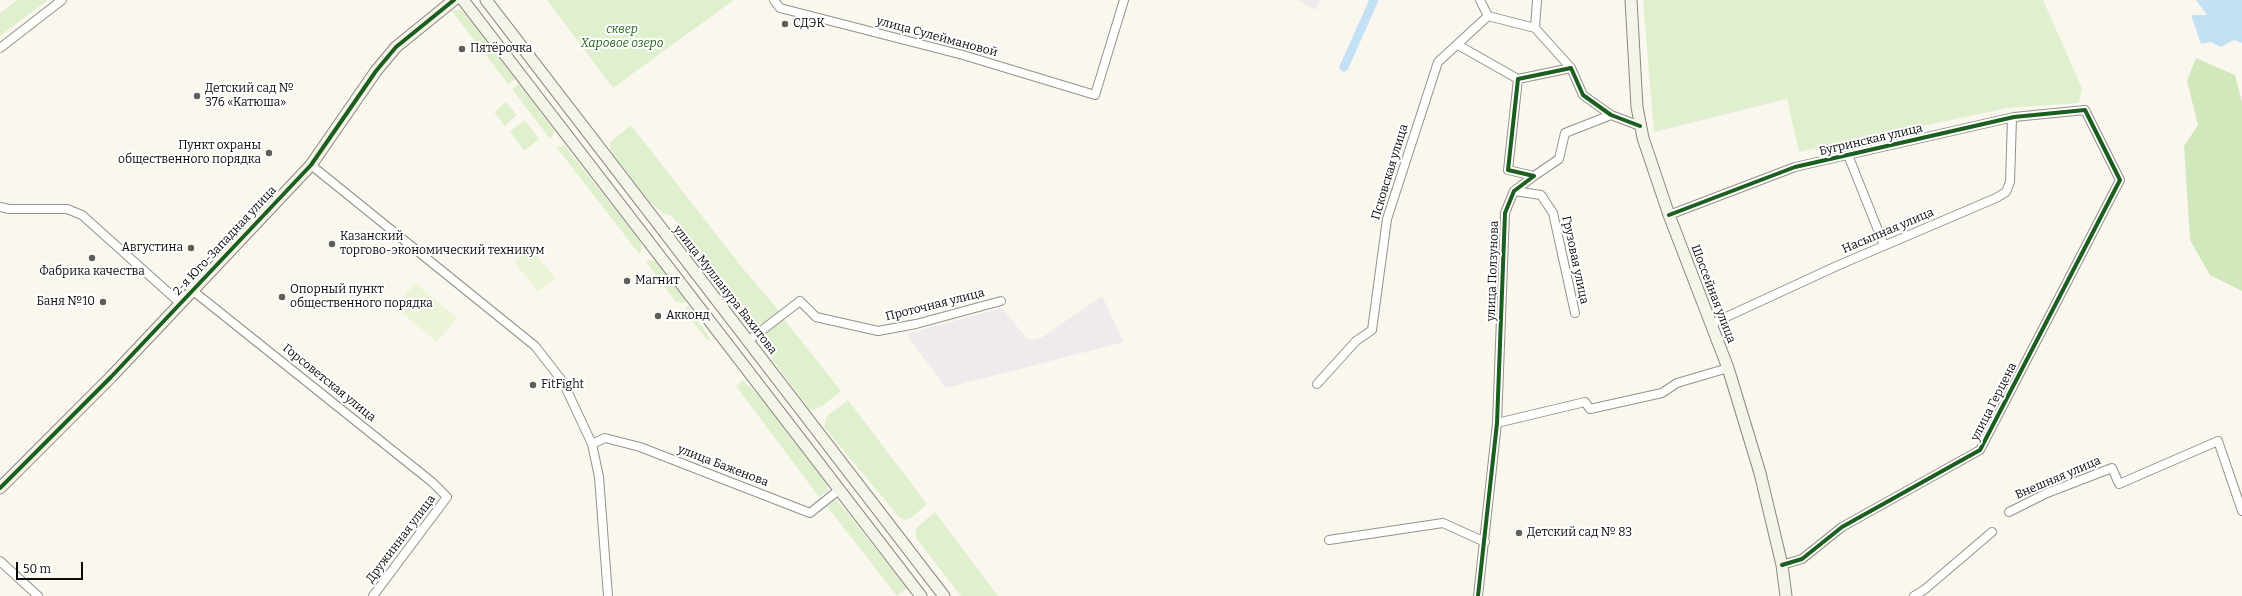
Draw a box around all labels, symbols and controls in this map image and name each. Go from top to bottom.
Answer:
street label: улица Сулеймановой [875,14,999,60]
place label: СДЭК [793,17,825,31]
marker: СДЭК [780,19,790,29]
park label: сквер Харовое озеро [581,23,663,51]
place label: Пятёрочка [470,42,532,56]
marker: Пятёрочка [457,44,467,54]
place label: Детский сад № 376 «Катюша» [205,82,294,110]
marker: Детский сад № 376 «Катюша» [192,91,202,101]
street label: Бугринская улица [1818,121,1924,159]
street label: Псковская улица [1369,122,1411,222]
place label: Пункт охраны общественного порядка [118,139,261,167]
marker: Пункт охраны общественного порядка [264,148,274,158]
street label: 2-я Юго-Западная улица [170,183,280,299]
street label: Насыпная улица [1840,205,1936,257]
street label: Грузовая улица [1559,214,1591,306]
street label: улица Ползунова [1484,220,1502,322]
street label: улица Мулланура Вахитова [670,223,780,357]
place label: Казанский торгово-экономический техникум [340,230,544,258]
marker: Казанский торгово-экономический техникум [327,239,337,249]
place label: Августина [122,241,183,255]
marker: Августина [186,243,196,253]
street label: Шоссейная улица [1688,243,1738,345]
marker: Фабрика качества [87,253,97,263]
place label: Фабрика качества [39,265,145,279]
place label: Магнит [635,274,680,288]
marker: Магнит [622,276,632,286]
place label: Опорный пункт общественного порядка [290,283,433,311]
street label: Проточная улица [884,286,986,324]
marker: Опорный пункт общественного порядка [277,292,287,302]
place label: Баня №10 [37,295,95,309]
marker: Баня №10 [98,297,108,307]
place label: Акконд [666,309,710,323]
marker: Акконд [653,311,663,321]
street label: Горсоветская улица [280,341,378,425]
street label: улица Герцена [1968,360,2020,444]
place label: FitFight [541,378,584,392]
marker: FitFight [528,380,538,390]
street label: улица Баженова [676,442,770,490]
street label: Внешняя улица [2013,453,2103,503]
street label: Дружинная улица [363,492,439,586]
place label: Детский сад № 83 [1527,526,1632,540]
marker: Детский сад № 83 [1514,528,1524,538]
scale bar [18,554,85,580]
text: 50 m [23,562,51,576]

